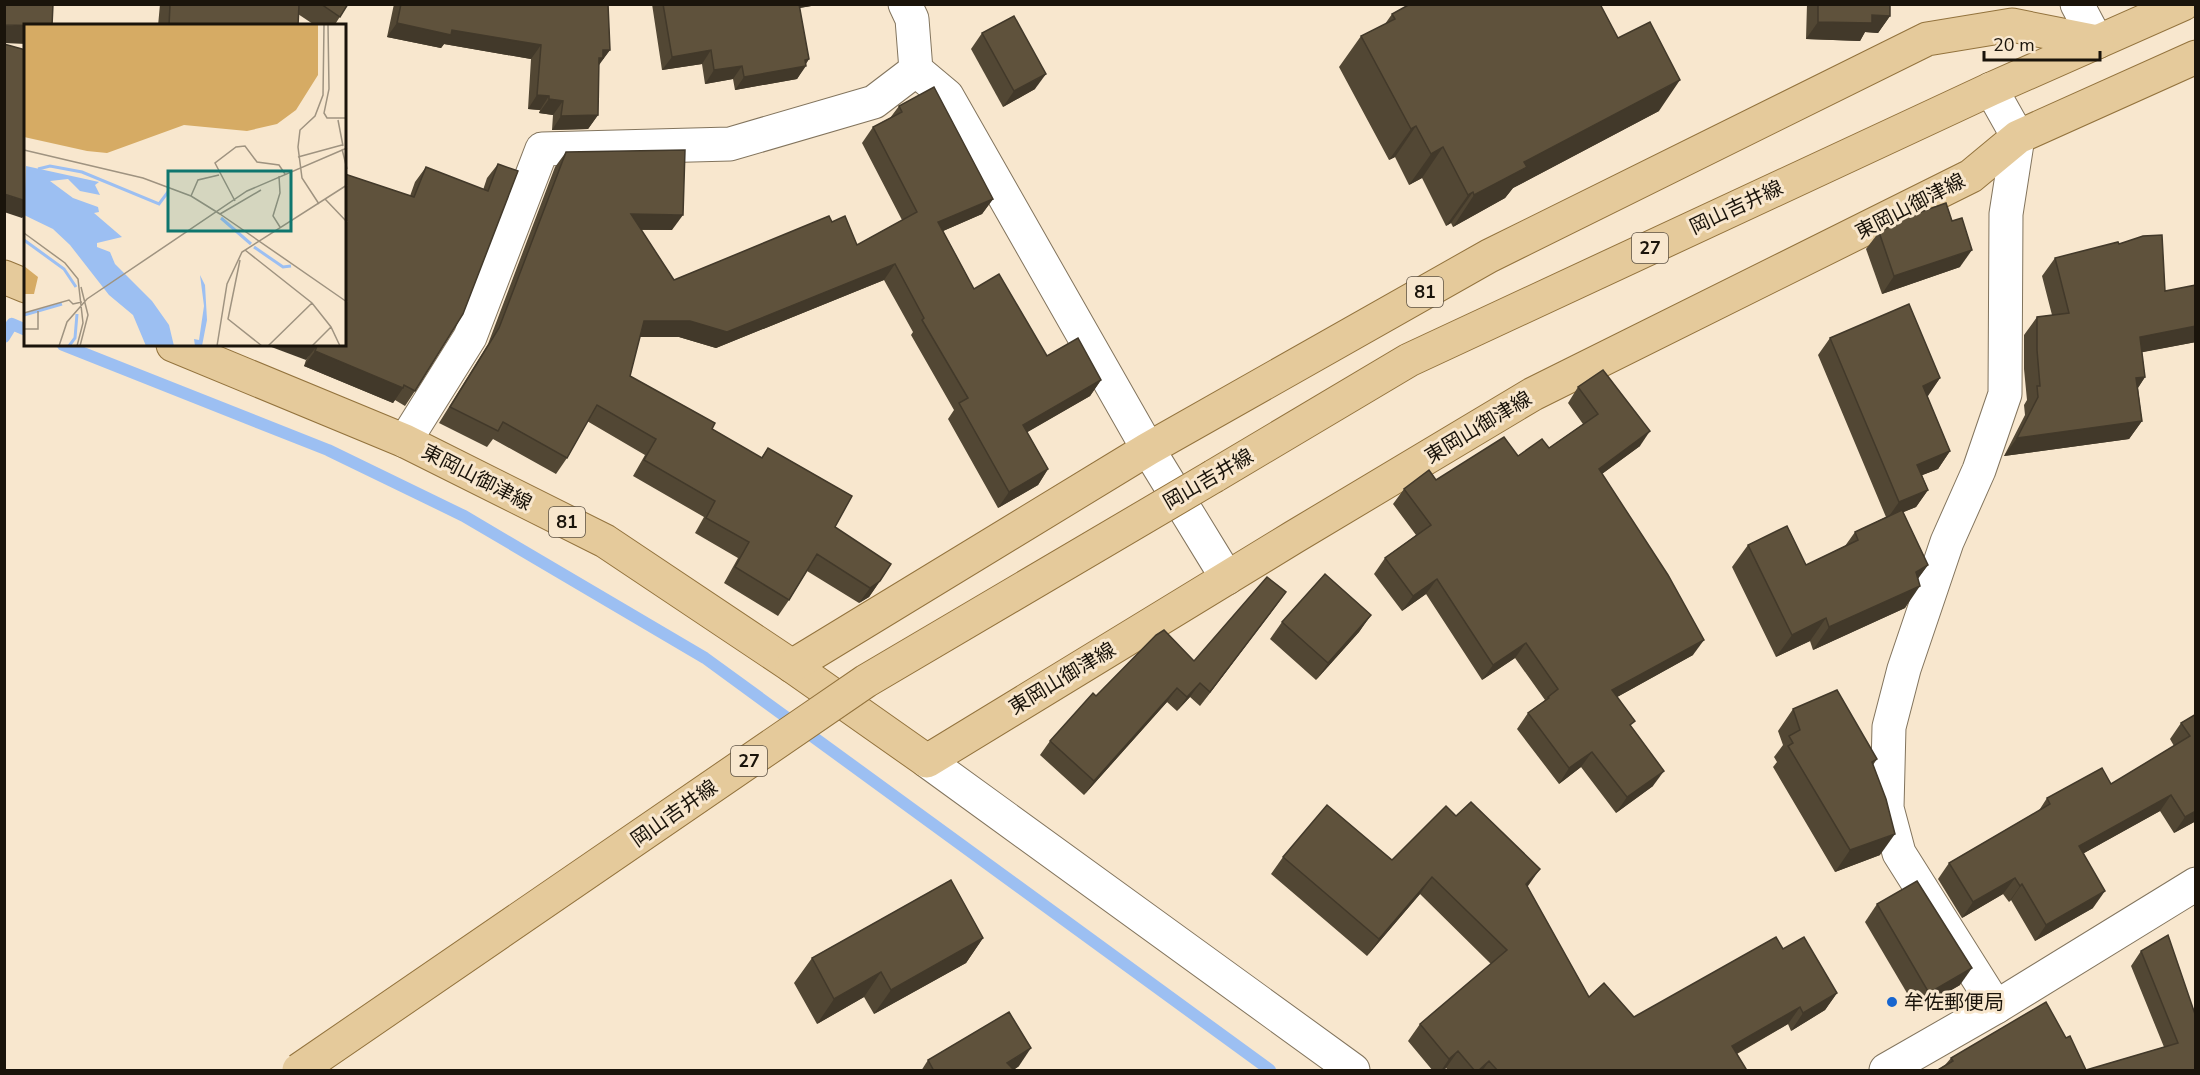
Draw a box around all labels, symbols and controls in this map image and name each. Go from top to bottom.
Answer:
inset map [24,24,346,346]
scale bar [1984,24,2100,62]
text: 20 m [1993,33,2035,57]
street label: 東岡山御津線 [1851,167,1970,246]
street label: 岡山吉井線 [1685,174,1787,241]
road number: 27 [1632,233,1668,263]
road number: 81 [1407,277,1443,307]
street label: 東岡山御津線 [1420,385,1537,470]
street label: 東岡山御津線 [417,438,536,517]
street label: 岡山吉井線 [1158,443,1258,516]
road number: 81 [549,507,585,537]
street label: 東岡山御津線 [1004,636,1121,721]
road number: 27 [731,746,767,776]
street label: 岡山吉井線 [626,774,723,853]
place label: 牟佐郵便局 [1904,989,2004,1016]
marker: 牟佐郵便局 [1885,995,1899,1009]

